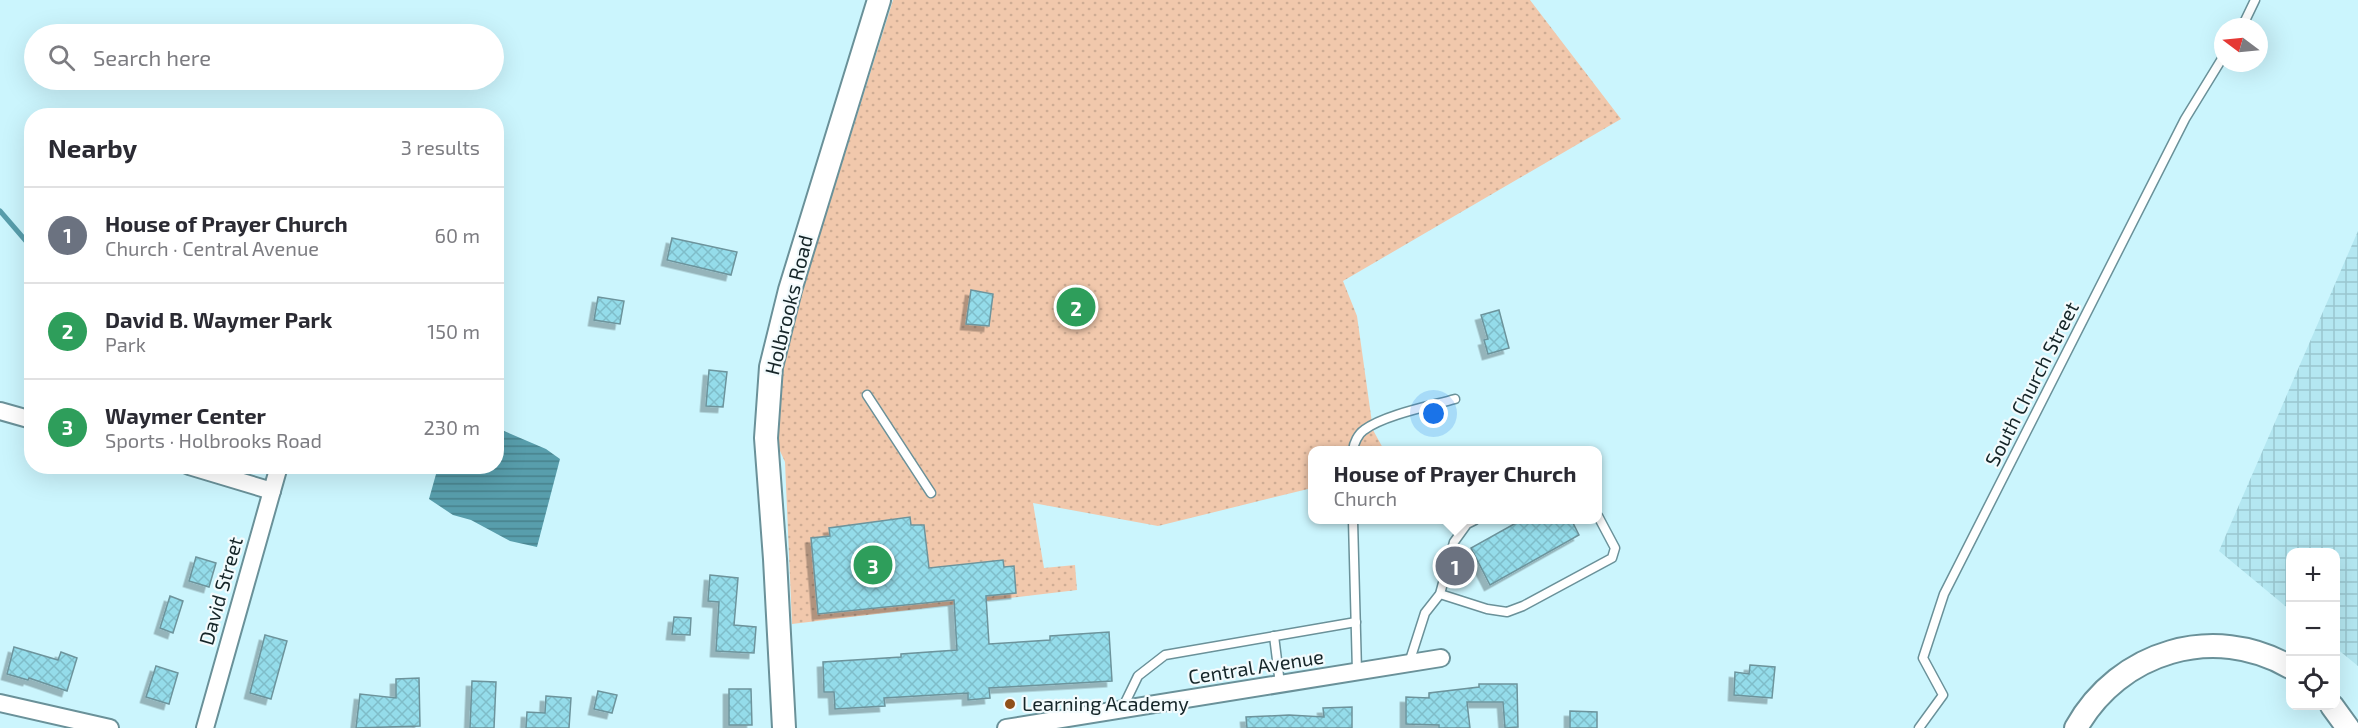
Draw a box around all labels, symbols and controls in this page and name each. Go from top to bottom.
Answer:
north arrow [2214,18,2268,72]
search box [24,24,504,90]
icon: search [45,41,78,74]
text: Search here [93,44,211,70]
text: Nearby [48,132,137,163]
text: 3 results [401,135,480,159]
text: House of Prayer Church [105,210,348,236]
text: 1 [63,223,72,247]
text: 60 m [435,223,480,247]
street label: Holbrooks Road [759,232,817,377]
text: Church · Central Avenue [105,236,319,260]
pin: 2 [1056,284,1096,330]
street label: South Church Street [1979,297,2083,470]
text: David B. Waymer Park [105,306,332,332]
text: 2 [62,319,73,343]
text: 150 m [427,319,480,343]
text: Park [105,332,146,356]
your location [1419,399,1448,428]
text: Waymer Center [105,402,266,428]
text: 3 [62,415,73,439]
text: 230 m [424,415,480,439]
text: Sports · Holbrooks Road [105,428,322,452]
popup [1308,446,1602,524]
text: House of Prayer Church [1334,460,1576,486]
text: Church [1334,486,1397,510]
street label: David Street [193,534,247,648]
pin: 3 [854,542,892,588]
pin: 1 [1436,544,1474,588]
map controls [2286,548,2340,710]
button: + [2286,548,2340,602]
button: − [2286,602,2340,656]
street label: Central Avenue [1186,643,1325,689]
button: locate [2286,656,2340,710]
place label: Learning Academy [1022,691,1189,715]
marker: Learning Academy [1003,697,1017,711]

